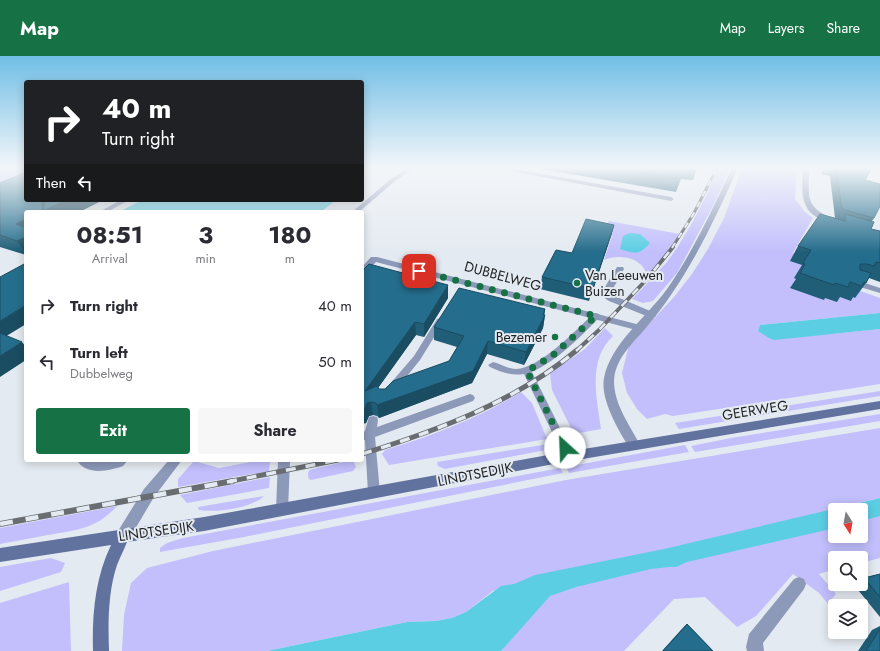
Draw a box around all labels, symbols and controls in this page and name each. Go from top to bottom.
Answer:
text: Map [20,15,59,42]
text: Map [720,18,746,38]
text: Layers [768,18,804,38]
text: Share [826,18,860,38]
text: 40 m [102,88,171,129]
icon: right [36,96,88,148]
text: Turn right [102,126,174,152]
text: Then [36,172,66,194]
icon: left [74,172,96,194]
text: 08:51 [77,217,143,252]
text: 3 [198,217,213,252]
text: 180 [268,217,311,252]
text: Arrival [92,249,128,268]
text: min [195,249,216,268]
text: m [285,249,295,268]
pin [402,254,436,288]
street label: DUBBELWEG [462,256,544,296]
icon: arrive [408,260,430,282]
place label: Van Leeuwen Buizen [585,265,663,301]
marker: Van Leeuwen Buizen [572,278,582,288]
icon: right [36,295,58,317]
text: Turn right [70,295,138,317]
text: 40 m [318,295,352,317]
place label: Bezemer [496,327,547,347]
marker: Bezemer [550,332,560,342]
text: Turn left [70,342,128,364]
icon: left [36,351,58,373]
text: 50 m [318,351,352,373]
text: Dubbelweg [70,364,133,383]
street label: GEERWEG [721,395,790,425]
button: Exit [36,408,190,454]
button: Share [198,408,352,454]
position arrow [544,427,586,469]
street label: LINDTSEDIJK [436,457,514,491]
north arrow [828,503,868,543]
map controls [828,503,868,639]
street label: LINDTSEDIJK [117,516,195,546]
button: search [828,551,868,591]
button: layers [828,599,868,639]

